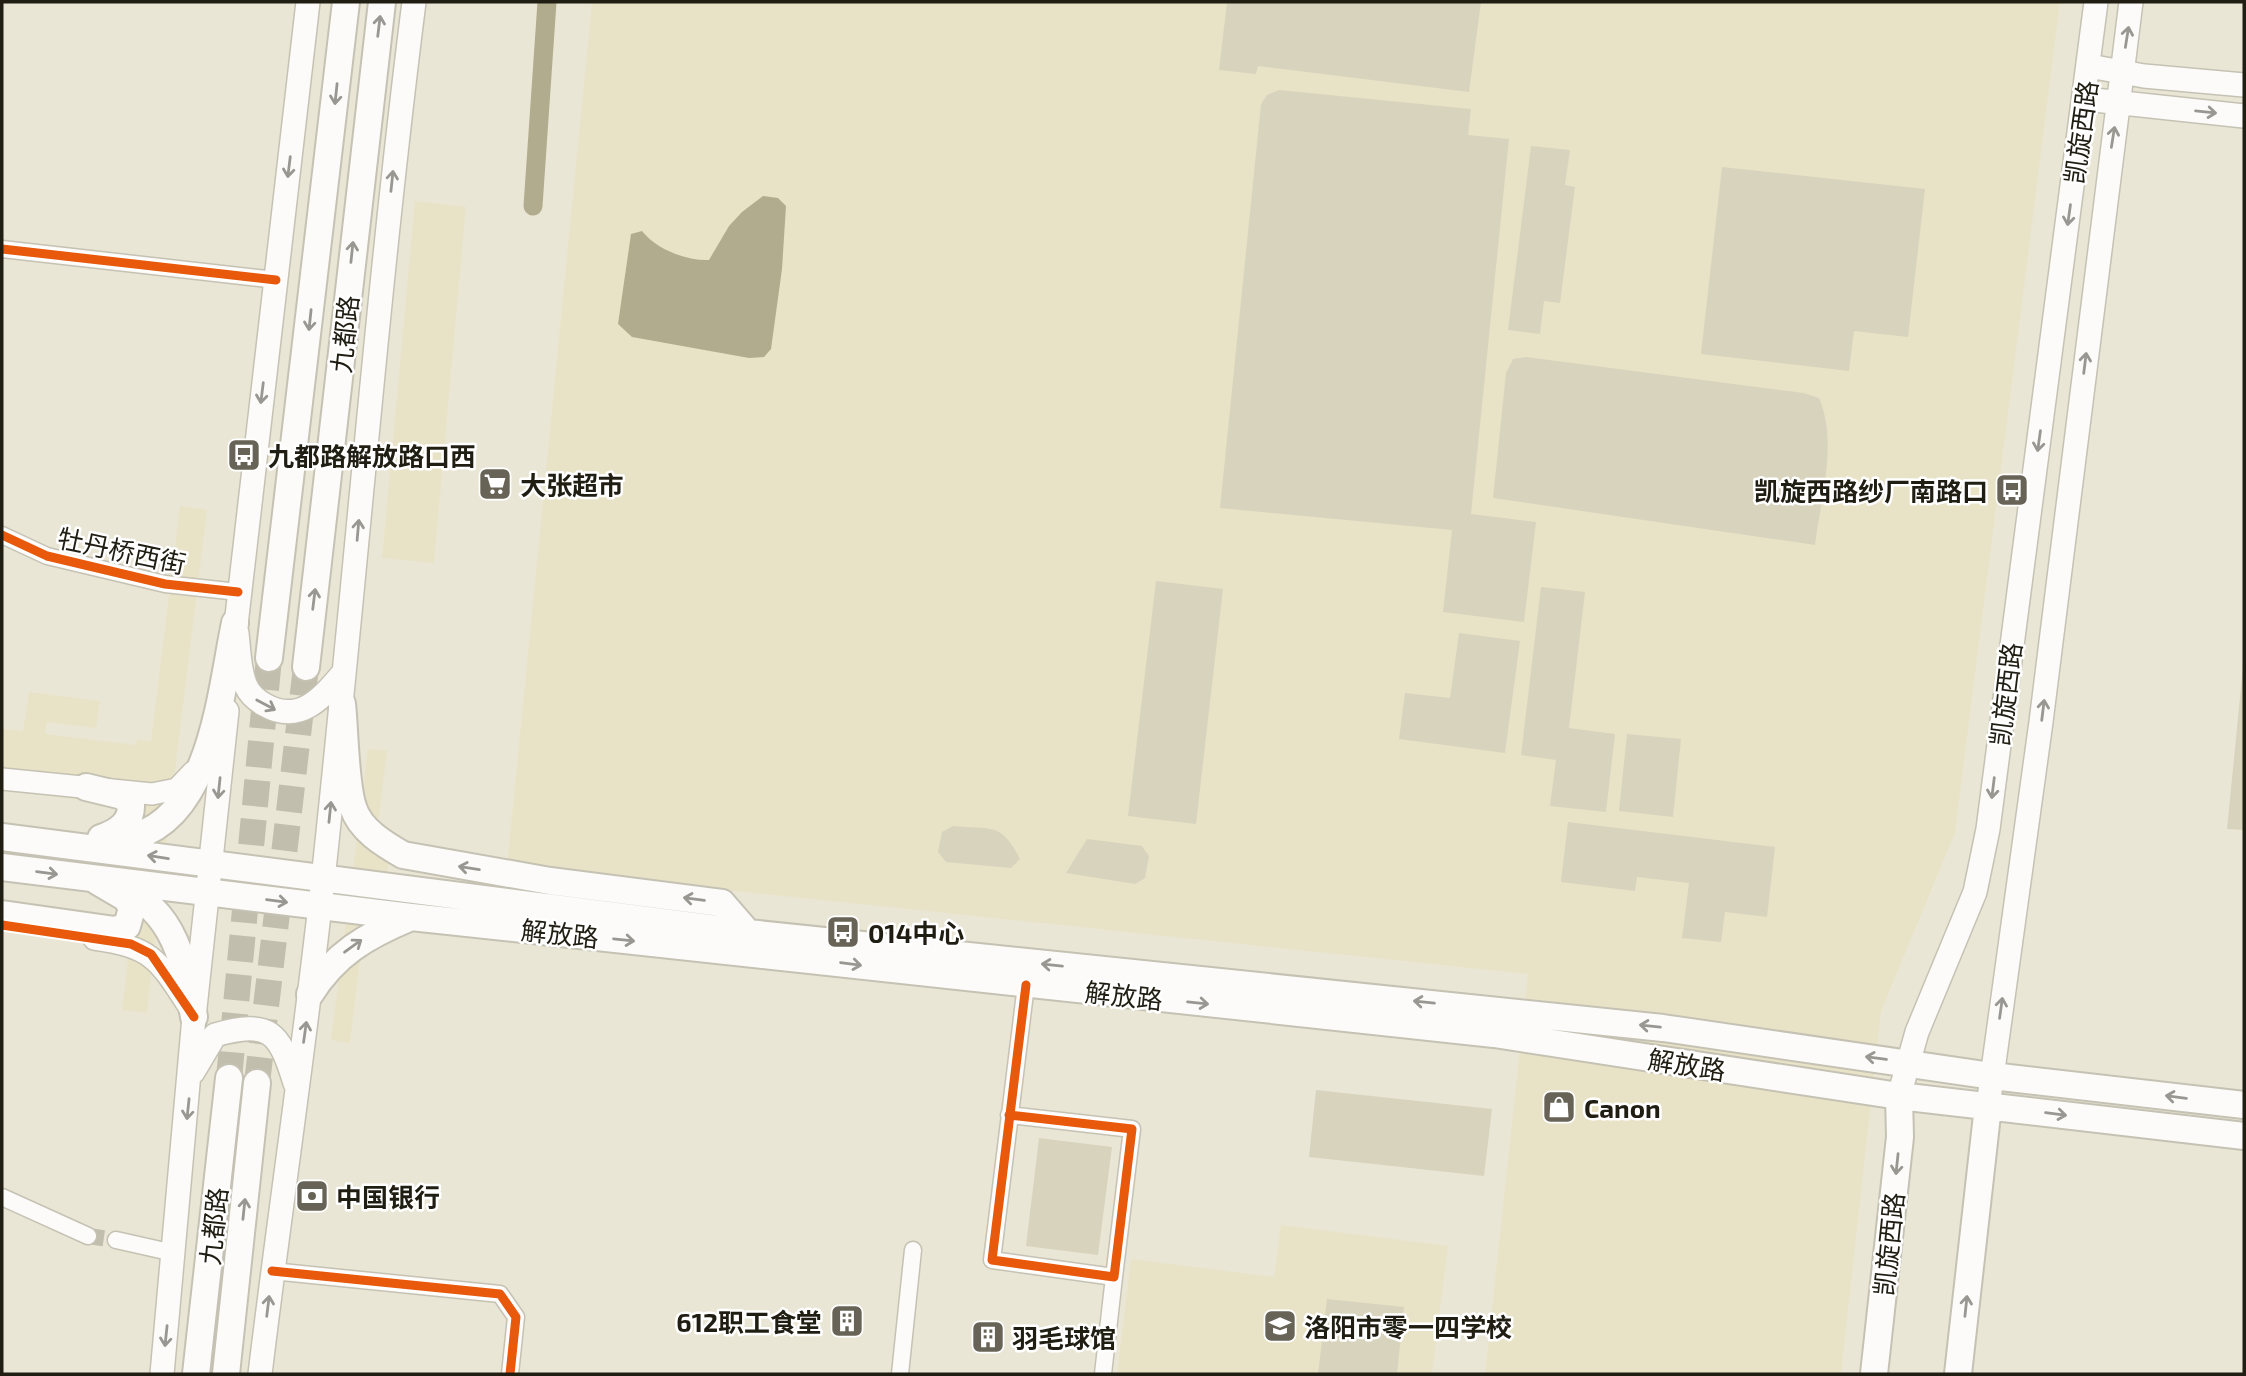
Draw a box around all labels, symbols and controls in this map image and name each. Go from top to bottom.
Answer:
one-way arrow [373,15,386,37]
one-way arrow [2121,26,2134,49]
street label: 凯旋西路 [2057,78,2103,186]
one-way arrow [329,82,342,105]
one-way arrow [2194,106,2217,119]
one-way arrow [2107,126,2120,149]
one-way arrow [283,155,296,178]
one-way arrow [385,170,398,193]
one-way arrow [2062,203,2075,226]
one-way arrow [346,241,359,263]
street label: 九都路 [325,294,363,374]
one-way arrow [304,308,317,331]
one-way arrow [2078,352,2091,374]
one-way arrow [256,381,269,404]
one-way arrow [2032,429,2045,452]
bus stop icon: 九都路解放路口西 [225,436,263,474]
place label: 九都路解放路口西 [268,440,476,471]
supermarket icon: 大张超市 [476,465,514,503]
place label: 大张超市 [520,469,624,500]
bus stop icon: 凯旋西路纱厂南路口 [1993,471,2031,509]
place label: 凯旋西路纱厂南路口 [1754,475,1988,506]
one-way arrow [352,519,365,541]
street label: 牡丹桥西街 [55,521,189,579]
one-way arrow [307,589,320,611]
street label: 凯旋西路 [1983,640,2027,748]
one-way arrow [255,699,276,712]
one-way arrow [2036,699,2049,722]
one-way arrow [1987,776,2000,799]
one-way arrow [212,777,225,799]
one-way arrow [324,801,337,824]
one-way arrow [148,850,170,863]
one-way arrow [458,861,480,874]
one-way arrow [35,866,58,879]
one-way arrow [683,893,706,906]
one-way arrow [265,894,287,907]
bus stop icon: 014中心 [824,913,862,951]
street label: 解放路 [520,914,600,952]
place label: 014中心 [868,917,964,948]
one-way arrow [613,933,635,946]
one-way arrow [343,939,362,953]
one-way arrow [839,958,861,971]
one-way arrow [1041,958,1063,971]
street label: 解放路 [1084,976,1164,1014]
one-way arrow [1413,995,1436,1008]
one-way arrow [1187,996,1209,1009]
one-way arrow [1995,997,2008,1020]
one-way arrow [1640,1020,1662,1033]
one-way arrow [299,1022,312,1044]
street label: 解放路 [1646,1043,1728,1085]
one-way arrow [1865,1051,1887,1064]
shop icon: Canon [1540,1088,1578,1126]
one-way arrow [2166,1090,2188,1103]
place label: Canon [1584,1092,1661,1123]
one-way arrow [181,1097,194,1120]
one-way arrow [2044,1107,2067,1120]
one-way arrow [1891,1152,1904,1175]
bank icon: 中国银行 [293,1177,331,1215]
place label: 中国银行 [336,1181,440,1212]
street label: 九都路 [194,1186,232,1266]
street label: 凯旋西路 [1867,1191,1909,1297]
one-way arrow [238,1198,251,1221]
one-way arrow [262,1296,275,1318]
one-way arrow [1960,1296,1973,1318]
building icon: 612职工食堂 [828,1302,866,1340]
place label: 612职工食堂 [676,1306,822,1337]
school or university icon: 洛阳市零一四学校 [1261,1307,1299,1345]
place label: 洛阳市零一四学校 [1304,1311,1512,1342]
building icon: 羽毛球馆 [969,1318,1007,1356]
place label: 羽毛球馆 [1012,1322,1116,1353]
one-way arrow [159,1324,172,1346]

